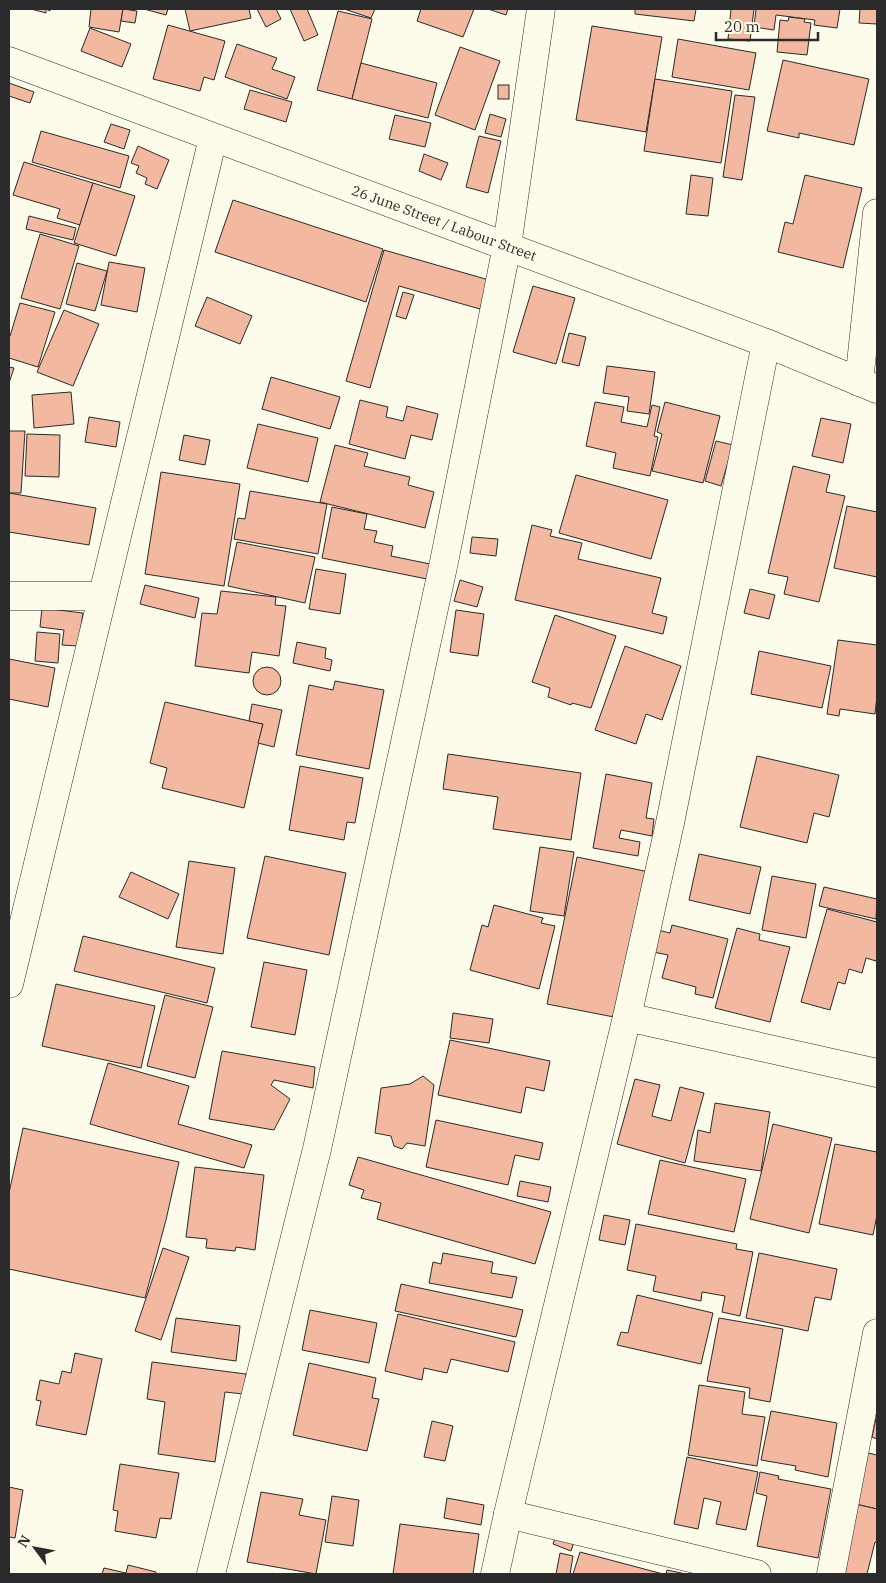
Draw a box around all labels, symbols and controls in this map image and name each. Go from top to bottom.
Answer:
scale bar [716,10,818,42]
text: 20 m [724,17,760,36]
street label: 26 June Street / Labour Street [349,181,539,265]
north arrow [10,1523,60,1573]
text: N [13,1532,35,1551]

